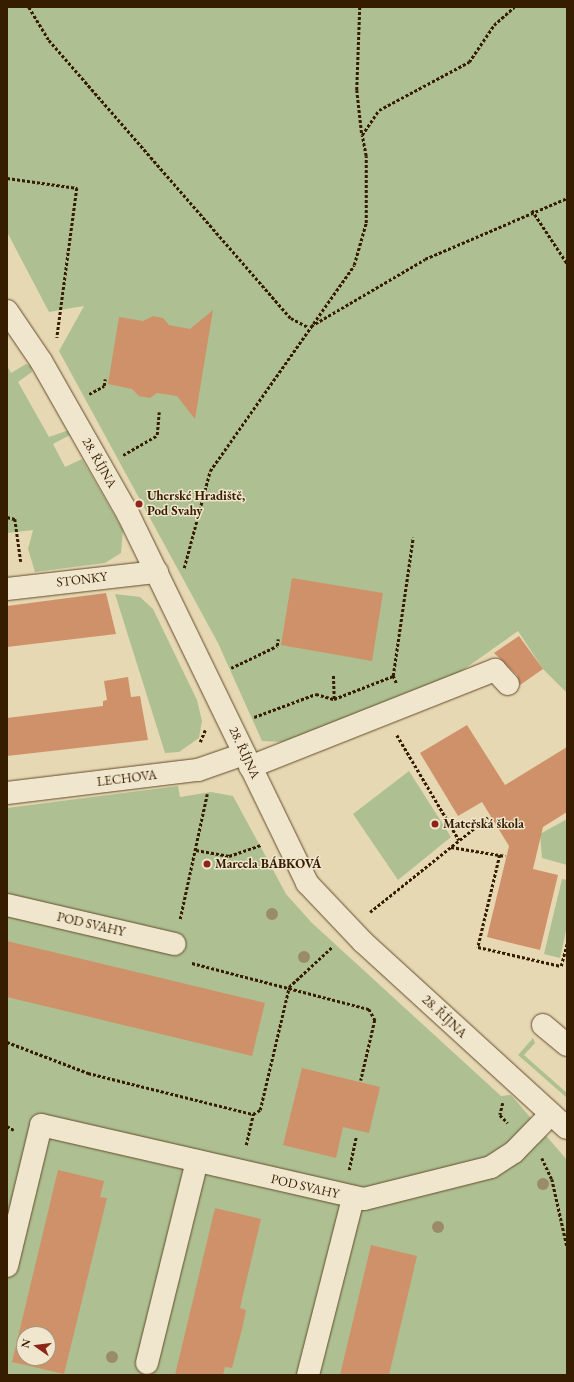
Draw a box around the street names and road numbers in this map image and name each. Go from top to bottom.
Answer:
street label: 28. ŘÍJNA [78,435,120,491]
street label: STONKY [56,569,108,591]
street label: 28. ŘÍJNA [225,725,263,781]
street label: LECHOVA [96,768,158,790]
street label: POD SVAHY [55,910,127,940]
street label: 28. ŘÍJNA [418,992,470,1042]
street label: POD SVAHY [269,1172,341,1202]

